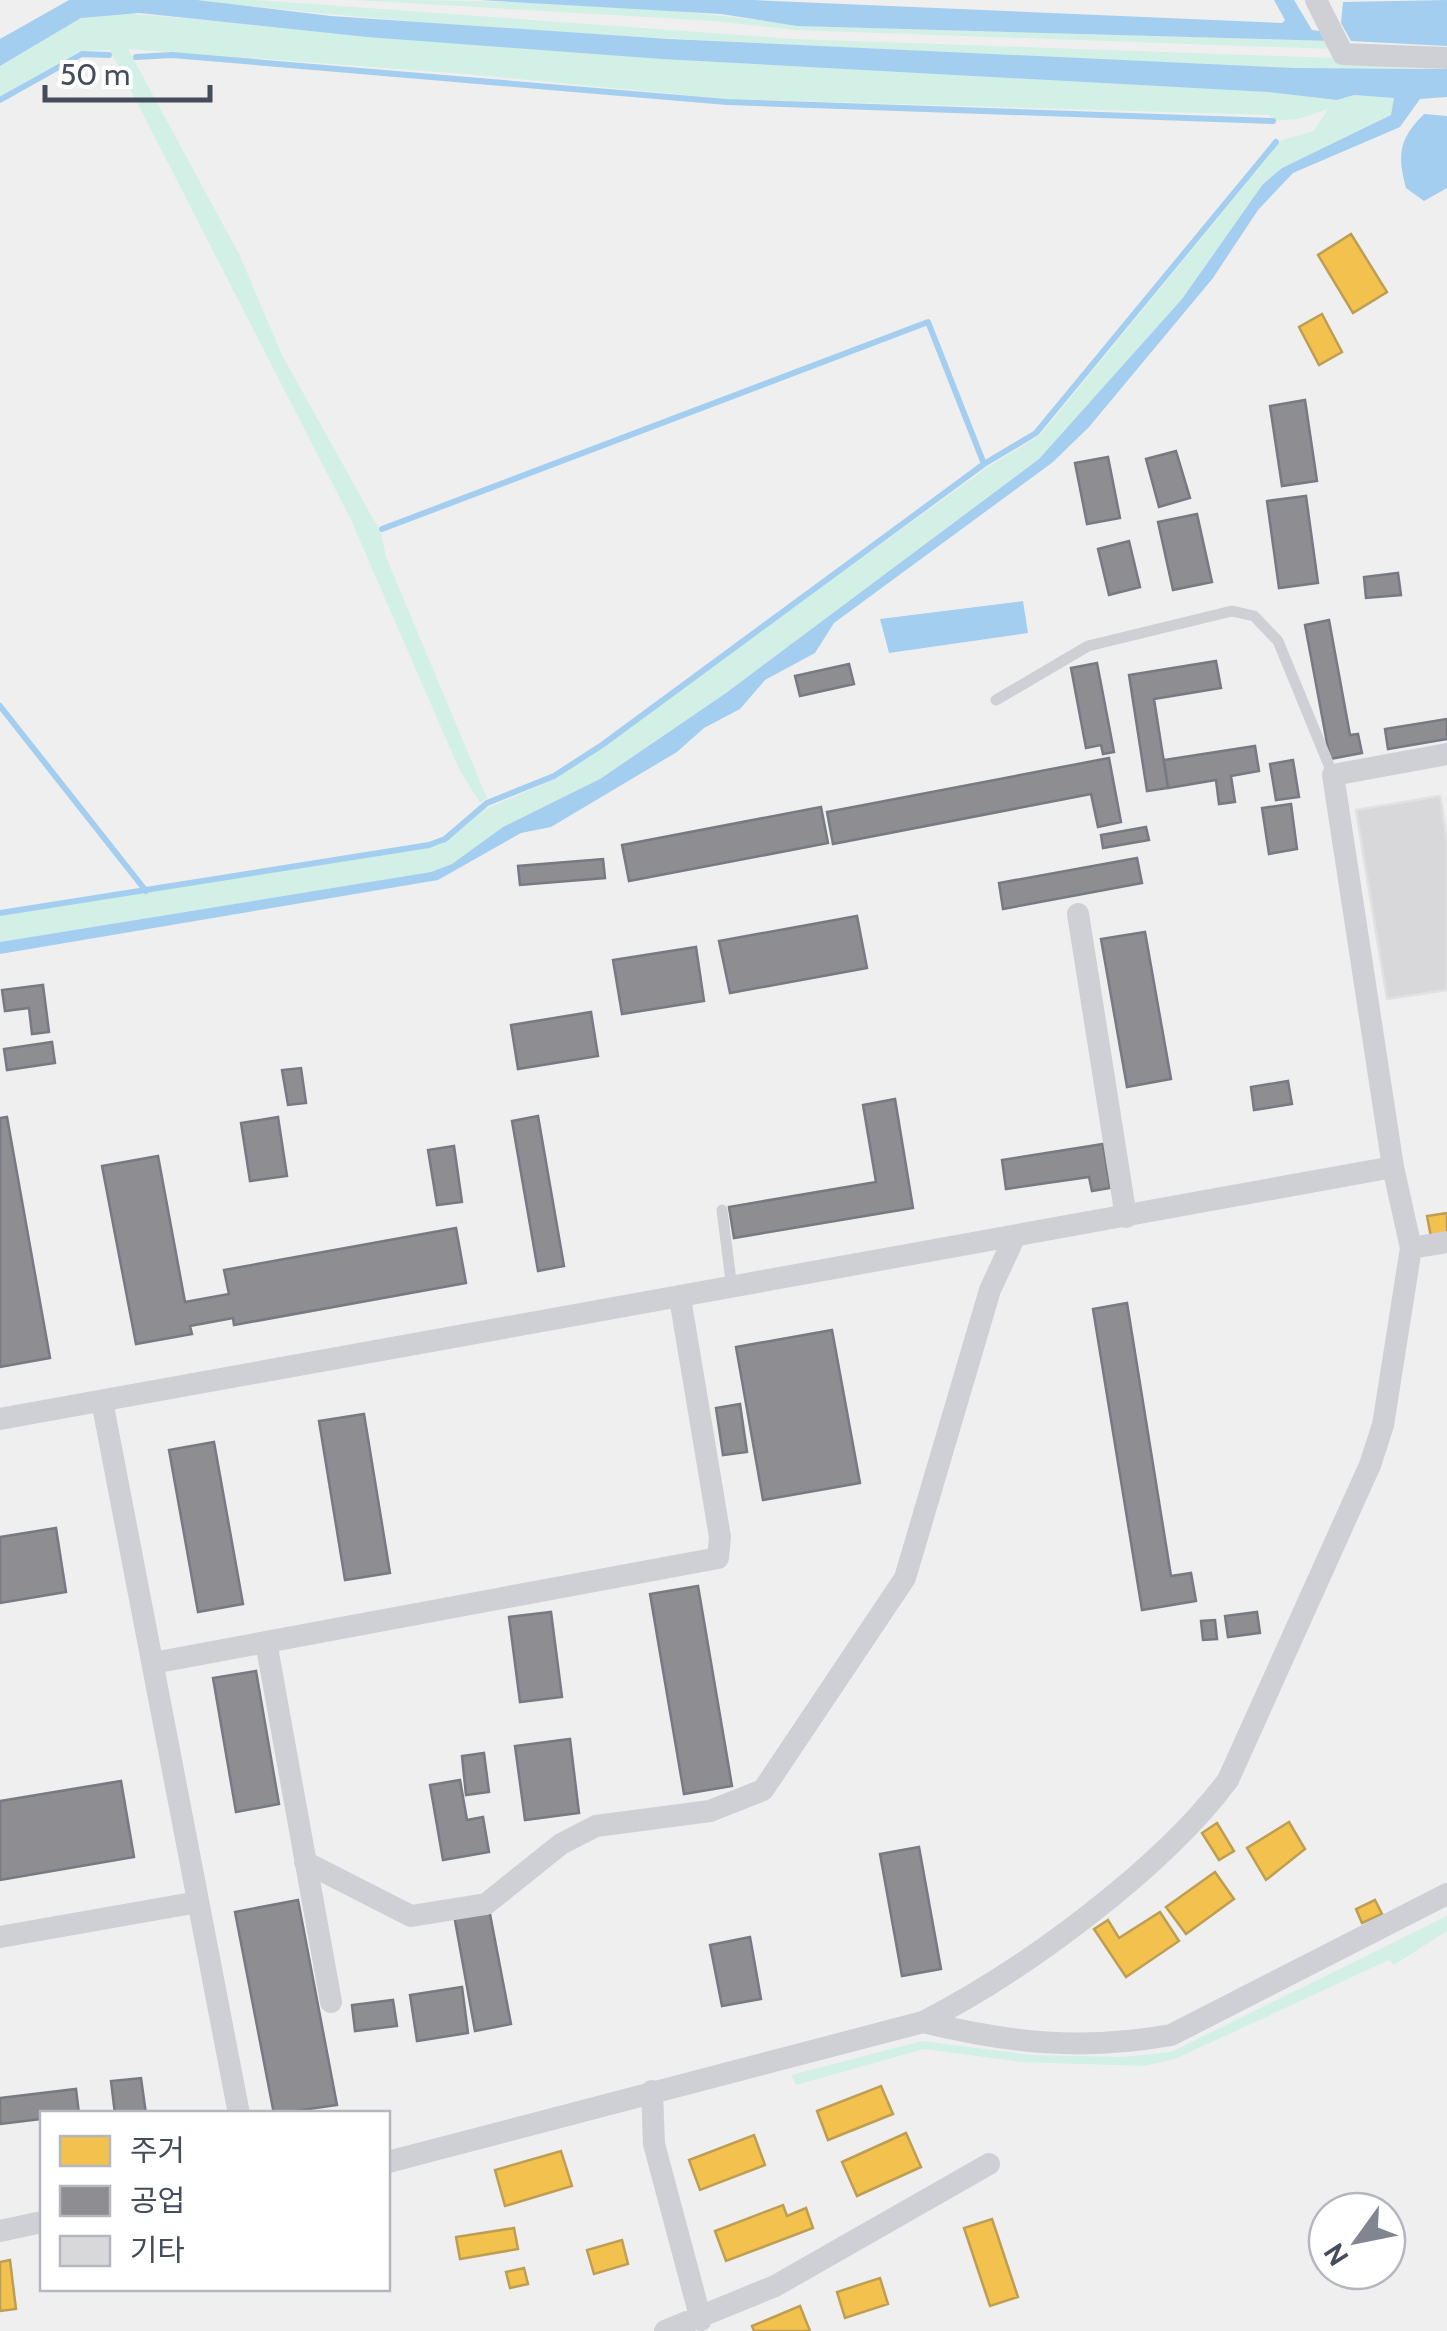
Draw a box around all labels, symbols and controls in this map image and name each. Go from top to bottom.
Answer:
scale bar [45,40,210,102]
text: 50 m [60,56,130,93]
legend [40,2111,390,2291]
text: 주거 [130,2132,185,2169]
text: 공업 [130,2182,185,2219]
north arrow [1307,2191,1407,2291]
text: 기타 [130,2232,185,2269]
text: N [1316,2237,1356,2272]

